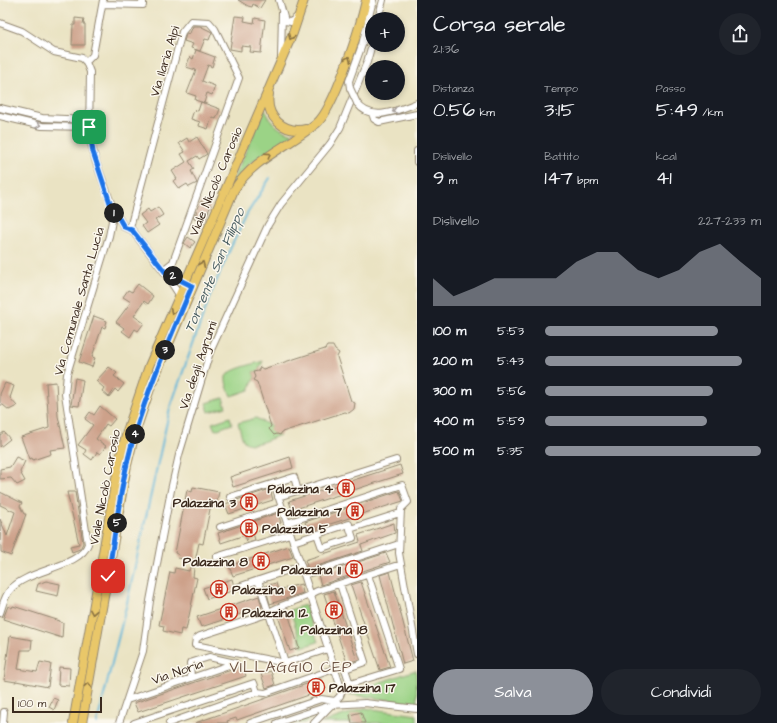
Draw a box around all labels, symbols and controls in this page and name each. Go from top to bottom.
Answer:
text: Corsa serale [433,9,566,40]
map controls [365,12,405,100]
button: + [365,12,405,52]
button: share [719,13,761,55]
street label: Via Ilaria Alpi [146,24,184,99]
one-way arrow [288,32,296,40]
text: 21:36 [433,40,459,58]
one-way arrow [343,56,351,64]
button: − [365,60,405,100]
text: Distanza [433,81,474,96]
text: Tempo [544,81,578,96]
text: Passo [656,81,686,96]
text: 0.56 [433,96,475,124]
text: 3:15 [544,96,575,124]
text: 5:49 [656,96,698,124]
text: km [475,105,495,120]
text: /km [698,105,723,120]
one-way arrow [392,106,399,114]
pin [72,110,106,144]
icon: arrive [78,116,100,138]
one-way arrow [35,120,41,129]
street label: Viale Nicolò Carosio [185,123,247,239]
text: Dislivello [433,149,472,164]
text: Battito [544,149,579,164]
text: kcal [656,149,677,164]
one-way arrow [264,152,271,160]
text: 9 [433,164,444,192]
text: 147 [544,164,573,192]
text: 41 [656,164,672,192]
text: m [444,173,457,188]
text: bpm [573,173,598,188]
pin: 1 [104,203,124,223]
water label: Torrente San Filippo [180,204,251,336]
text: 1 [113,205,115,220]
text: Dislivello [433,212,479,230]
text: 227–233 m [698,212,761,230]
street label: Via Comunale Santa Lucia [49,225,109,378]
one-way arrow [197,260,205,268]
pin: 2 [163,266,183,286]
text: 2 [170,268,176,283]
one-way arrow [169,308,177,315]
street label: Via degli Agrumi [174,319,222,412]
text: 100 m [433,322,466,340]
text: 5:53 [497,322,524,340]
pin: 3 [155,340,175,360]
text: 3 [162,342,168,357]
text: 200 m [433,352,472,370]
text: 5:43 [497,352,524,370]
text: 300 m [433,382,471,400]
text: 5:56 [497,382,526,400]
text: 400 m [433,412,474,430]
text: 5:59 [497,412,525,430]
pin: 4 [125,424,145,444]
text: 4 [131,426,139,441]
street label: Viale Nicolò Carosio [85,427,125,547]
text: 500 m [433,442,474,460]
text: 5:35 [497,442,524,460]
building icon: Palazzina 4 [336,478,356,498]
place label: Palazzina 4 [267,480,333,498]
building icon: Palazzina 3 [239,492,259,512]
place label: Palazzina 3 [173,494,236,512]
building icon: Palazzina 7 [345,501,365,521]
place label: Palazzina 7 [277,503,343,521]
pin: 5 [107,513,127,533]
text: 5 [113,515,121,530]
building icon: Palazzina 5 [239,518,259,538]
place label: Palazzina 5 [262,520,329,538]
building icon: Palazzina 8 [251,551,271,571]
place label: Palazzina 8 [183,553,249,571]
pin [91,559,125,593]
building icon: Palazzina 11 [344,559,364,579]
place label: Palazzina 11 [281,561,341,579]
icon: check [97,565,119,587]
building icon: Palazzina 9 [209,579,229,599]
place label: Palazzina 9 [232,581,296,599]
building icon: Palazzina 18 [324,600,344,620]
building icon: Palazzina 12 [219,602,239,622]
place label: Palazzina 12 [242,604,308,622]
one-way arrow [89,609,98,615]
place label: Palazzina 18 [301,621,368,639]
street label: Via Noria [149,655,206,689]
district label: VILLAGGIO CEP [229,657,353,678]
button: Salva [433,669,593,715]
button: Condividi [601,669,761,715]
building icon: Palazzina 17 [306,677,326,697]
place label: Palazzina 17 [329,679,396,697]
one-way arrow [84,681,92,688]
scale bar [12,695,102,714]
text: 100 m [18,696,46,711]

